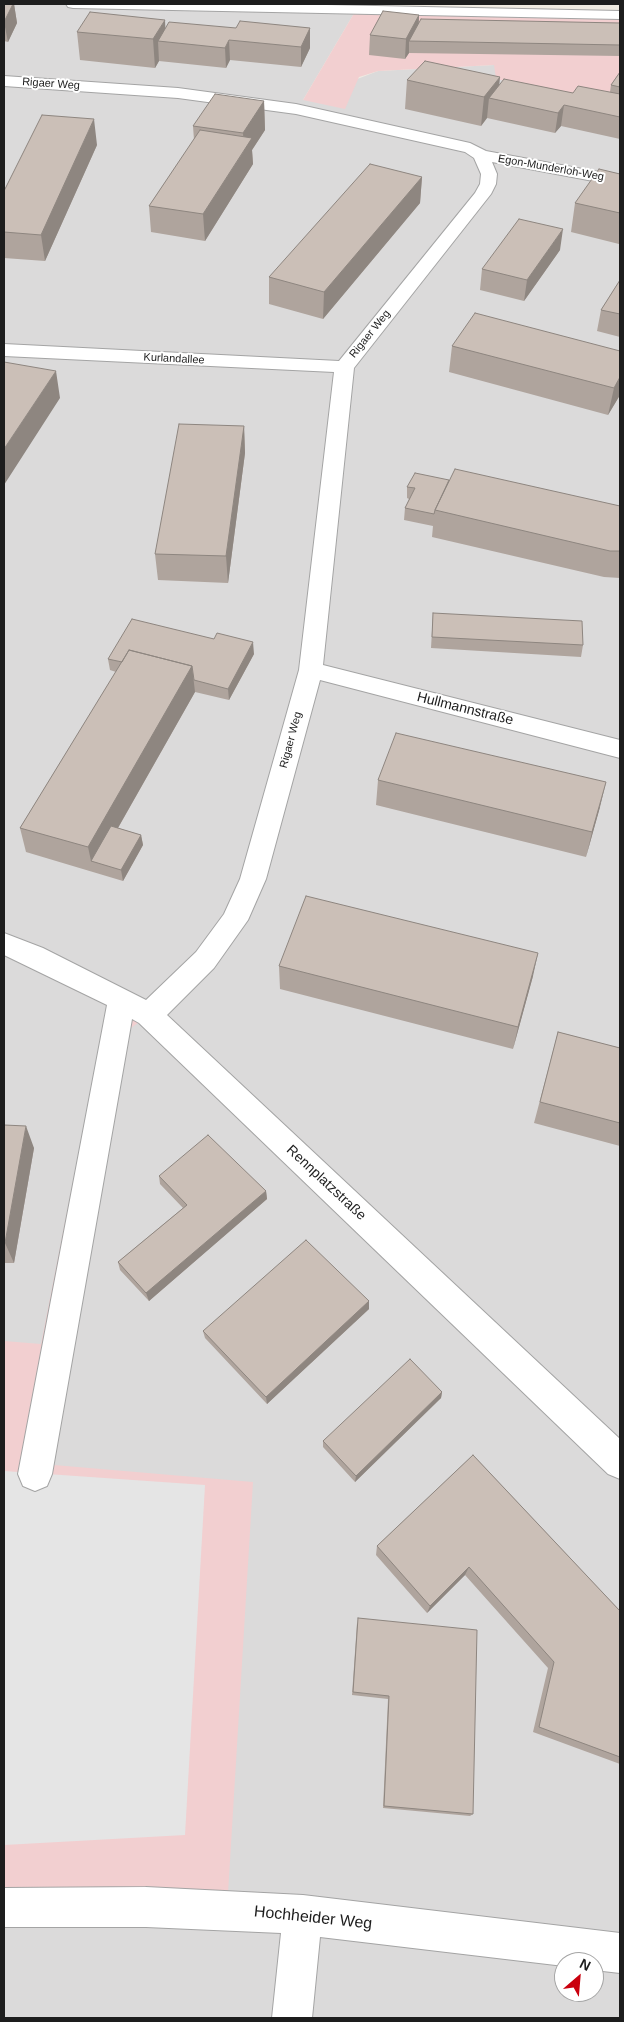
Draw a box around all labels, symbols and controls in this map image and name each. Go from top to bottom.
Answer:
street label: Rigaer Weg [22,75,80,93]
street label: Egon-Munderloh-Weg [497,152,605,184]
street label: Rigaer Weg [347,307,393,361]
street label: Kurlandallee [143,351,205,367]
street label: Hullmannstraße [415,689,515,729]
street label: Rigaer Weg [277,710,305,770]
street label: Rennplatzstraße [283,1142,369,1224]
street label: Hochheider Weg [253,1902,373,1934]
north arrow [554,1952,604,2002]
text: N [577,1955,593,1974]

